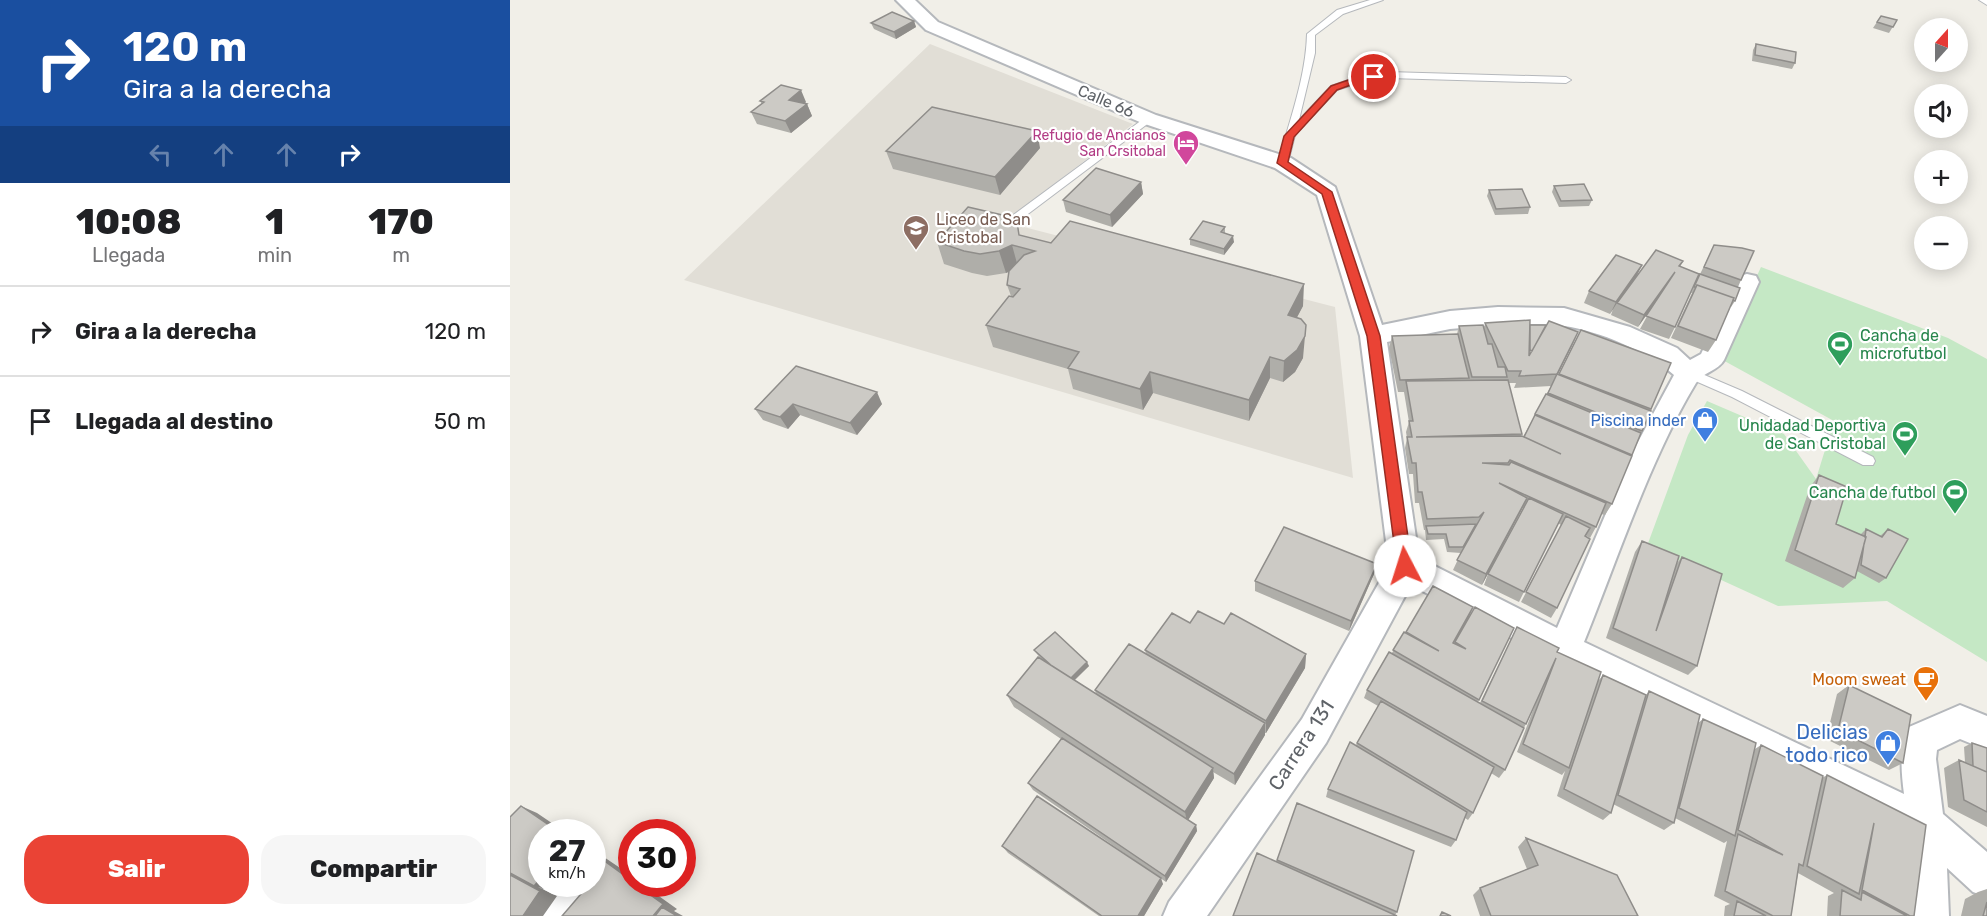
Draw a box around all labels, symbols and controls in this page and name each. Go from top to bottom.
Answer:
north arrow [1914,18,1968,72]
map controls [1914,18,1968,270]
text: 120 m [123,22,247,72]
icon: right [24,24,102,102]
pin [1348,51,1399,102]
icon: arrive [1357,60,1390,93]
text: Gira a la derecha [123,73,332,105]
street label: Calle 66 [1075,81,1137,121]
button: sound [1914,84,1968,138]
place label: Refugio de Ancianos San Crsitobal [1033,127,1166,160]
hotel icon: Refugio de Ancianos San Crsitobal [1171,128,1201,166]
icon: left [144,138,177,171]
icon: ahead [207,138,240,171]
icon: ahead [270,138,303,171]
icon: right [333,138,366,171]
button: + [1914,150,1968,204]
text: 10:08 [76,200,181,243]
text: 1 [265,200,284,243]
text: 170 [368,200,434,243]
place label: Liceo de San Cristobal [936,210,1031,247]
school or university icon: Liceo de San Cristobal [901,213,931,251]
button: − [1914,216,1968,270]
text: Llegada [92,243,165,267]
text: min [257,243,292,267]
text: m [392,243,410,267]
icon: right [24,315,57,348]
text: Gira a la derecha [75,318,256,345]
text: 120 m [425,318,486,345]
place label: Cancha de microfutbol [1860,326,1947,363]
sports icon: Cancha de microfutbol [1825,329,1855,367]
icon: arrive [24,405,57,438]
shop icon: Piscina inder [1690,405,1720,443]
text: Llegada al destino [75,408,273,435]
text: 50 m [434,408,486,435]
place label: Piscina inder [1590,411,1686,430]
place label: Unidadad Deportiva de San Cristobal [1739,416,1886,453]
sports icon: Unidadad Deportiva de San Cristobal [1890,419,1920,457]
sports icon: Cancha de futbol [1940,477,1970,515]
place label: Cancha de futbol [1809,483,1936,502]
position arrow [1373,534,1437,598]
cafe icon: Moom sweat [1911,664,1941,702]
place label: Moom sweat [1812,670,1906,689]
street label: Carrera 131 [1263,695,1339,795]
place label: Delicias todo rico [1785,720,1868,767]
shop icon: Delicias todo rico [1873,728,1903,766]
speed limit sign: 30 [618,819,696,897]
text: 27 [549,833,585,869]
button: Salir [24,835,249,904]
button: Compartir [261,835,486,904]
text: km/h [548,864,586,882]

